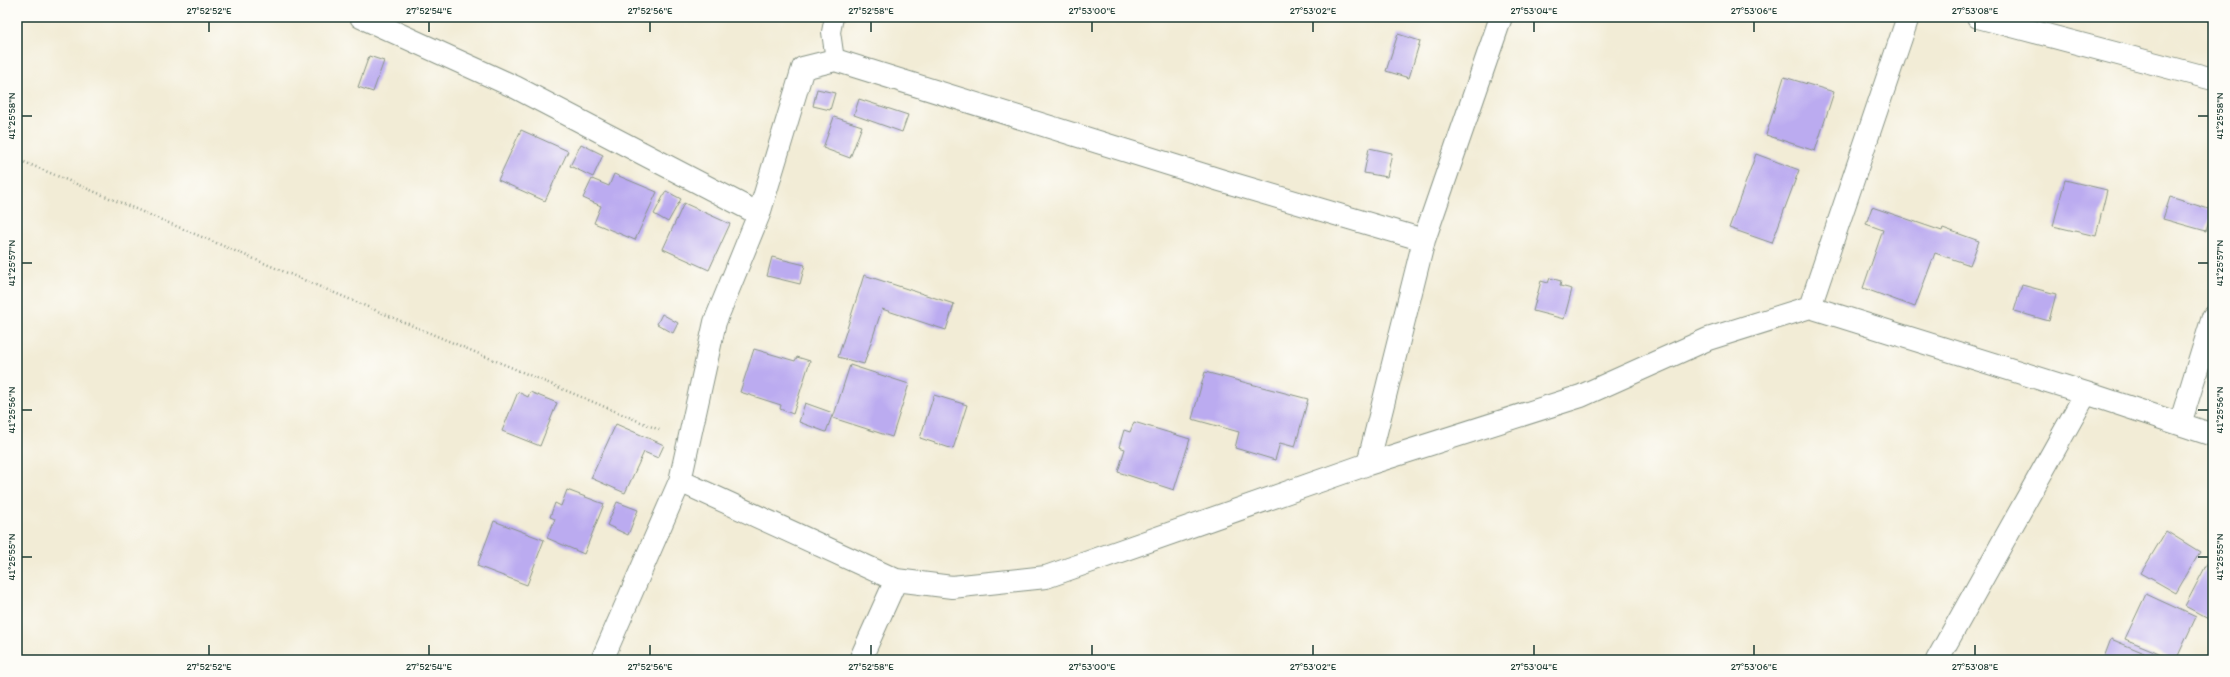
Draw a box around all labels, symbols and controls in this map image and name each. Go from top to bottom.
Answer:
text: 27°52'52"E [186,4,232,17]
text: 27°52'54"E [406,4,452,17]
text: 27°52'56"E [627,4,673,17]
text: 27°52'58"E [848,4,894,17]
text: 27°53'00"E [1068,4,1116,17]
text: 27°53'02"E [1290,4,1337,17]
text: 27°53'04"E [1510,4,1558,17]
text: 27°53'06"E [1731,4,1778,17]
text: 27°53'08"E [1952,4,1999,17]
text: 41°25'58"N [5,92,18,140]
text: 41°25'58"N [2213,92,2226,140]
text: 41°25'57"N [5,239,18,286]
text: 41°25'57"N [2213,239,2226,286]
text: 41°25'56"N [5,386,18,433]
text: 41°25'56"N [2213,386,2226,433]
text: 41°25'55"N [5,533,18,580]
text: 41°25'55"N [2213,533,2226,580]
text: 27°52'52"E [186,660,232,673]
text: 27°52'54"E [406,660,452,673]
text: 27°52'56"E [627,660,673,673]
text: 27°52'58"E [848,660,894,673]
text: 27°53'00"E [1068,660,1116,673]
text: 27°53'02"E [1290,660,1337,673]
text: 27°53'04"E [1510,660,1558,673]
text: 27°53'06"E [1731,660,1778,673]
text: 27°53'08"E [1952,660,1999,673]

